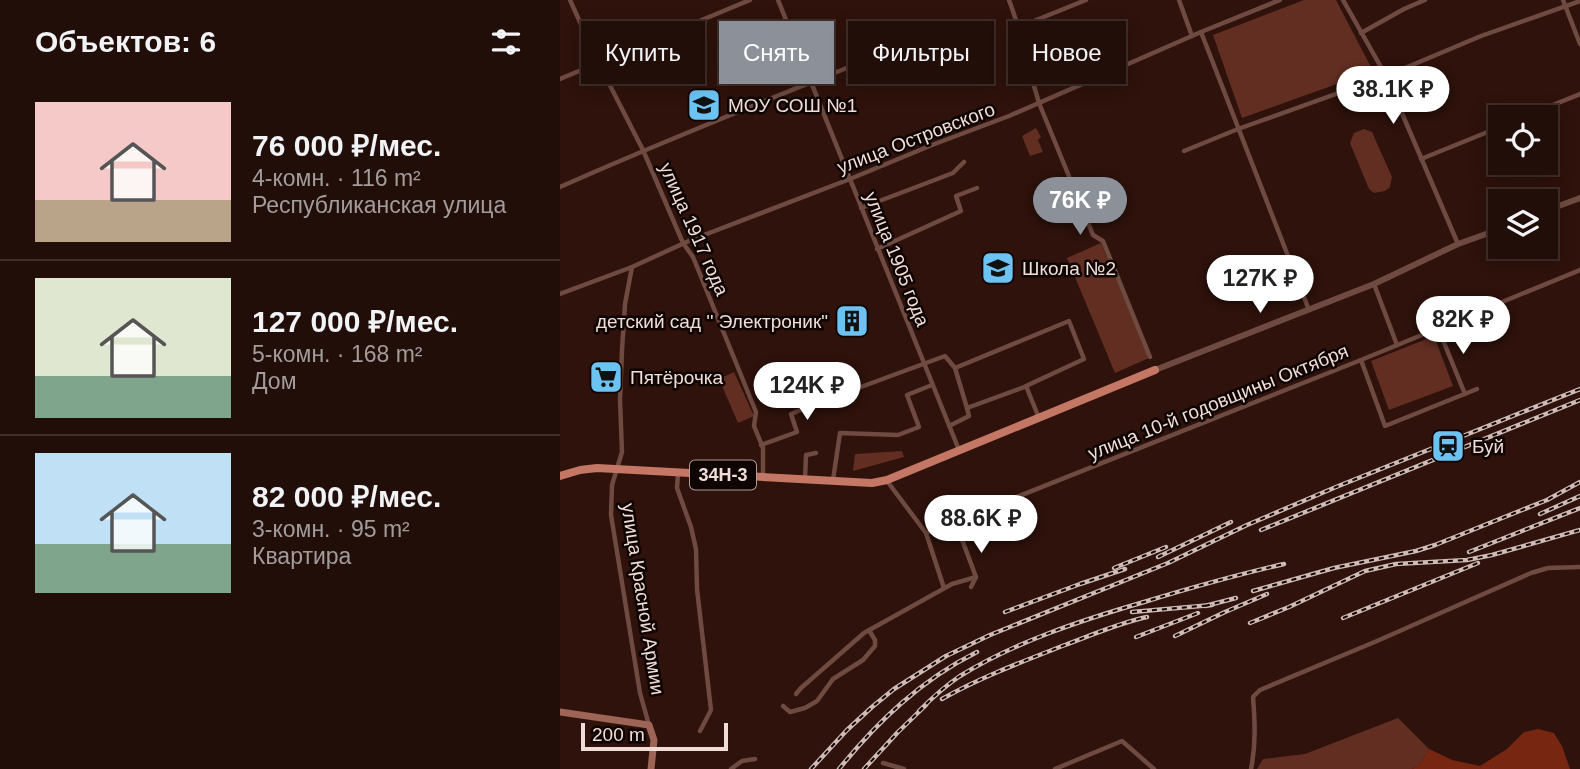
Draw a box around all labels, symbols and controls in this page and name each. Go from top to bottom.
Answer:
chip: Купить [581,21,705,84]
chip: Снять [719,21,834,84]
chip: Фильтры [848,21,994,84]
chip: Новое [1008,21,1126,84]
icon: filters [487,23,525,61]
text: Объектов: 6 [35,25,216,58]
pin: 38.1K ₽ [1328,66,1458,126]
text: 38.1K ₽ [1352,76,1434,102]
school or university icon: МОУ СОШ №1 [685,86,723,124]
place label: МОУ СОШ №1 [728,95,857,116]
street label: улица Островского [834,98,998,178]
map controls [1488,105,1558,259]
button: locate [1488,105,1558,175]
text: 76 000 ₽/мес. [252,129,441,162]
icon: home [91,130,175,214]
street label: улица 1917 года [655,159,733,299]
text: 4-комн. · 116 m² [252,165,421,191]
pin: 76K ₽ [1031,177,1129,237]
text: 76K ₽ [1049,187,1111,213]
street label: улица 1905 года [860,189,934,330]
button: layers [1488,189,1558,259]
text: Республиканская улица [252,192,506,218]
school or university icon: Школа №2 [979,249,1017,287]
pin: 127K ₽ [1203,256,1317,315]
place label: Школа №2 [1022,258,1116,279]
text: 127K ₽ [1223,265,1297,291]
pin: 82K ₽ [1414,296,1512,356]
building icon: детский сад '' Электроник" [833,302,871,340]
text: 127 000 ₽/мес. [252,305,458,338]
icon: home [91,306,175,390]
text: 82K ₽ [1432,306,1494,332]
place label: детский сад '' Электроник" [596,311,828,332]
street label: улица 10-й годовщины Октября [1085,340,1351,464]
text: 5-комн. · 168 m² [252,341,423,367]
supermarket icon: Пятёрочка [587,358,625,396]
pin: 124K ₽ [750,362,864,422]
place label: Пятёрочка [630,367,724,388]
text: Дом [252,368,296,394]
text: 124K ₽ [770,372,844,398]
station icon: Буй [1429,427,1467,465]
place label: Буй [1472,436,1504,457]
road number: 34Н-3 [690,461,756,490]
text: 82 000 ₽/мес. [252,480,441,513]
icon: home [91,481,175,565]
pin: 88.6K ₽ [916,496,1046,555]
street label: улица Красной Армии [617,502,669,696]
text: 88.6K ₽ [940,505,1022,531]
text: 3-комн. · 95 m² [252,516,410,542]
text: Квартира [252,543,351,569]
scale bar [581,720,728,752]
text: 200 m [592,724,645,745]

